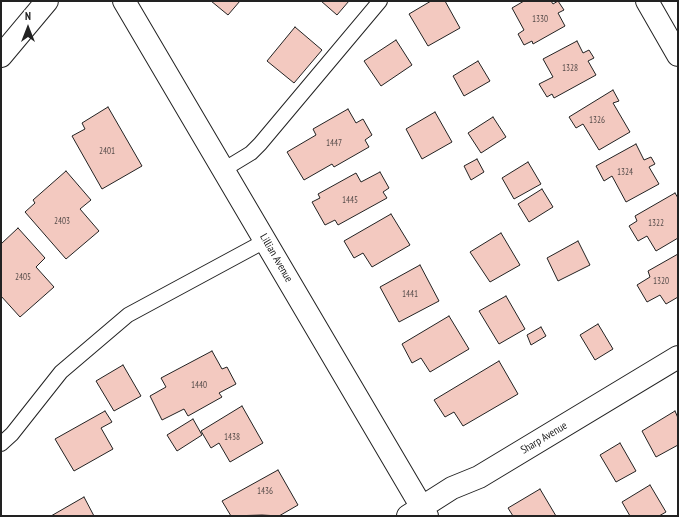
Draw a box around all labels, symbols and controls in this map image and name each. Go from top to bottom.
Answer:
north arrow [8,8,48,48]
text: N [25,9,31,23]
house number: 1330 [532,14,548,24]
house number: 1328 [562,63,578,73]
house number: 1326 [589,115,605,125]
house number: 1447 [326,138,342,148]
house number: 2401 [99,146,115,156]
house number: 1324 [617,167,633,177]
house number: 1445 [342,195,358,205]
house number: 2403 [54,216,70,226]
house number: 1322 [648,218,664,228]
street label: Lillian Avenue [257,231,295,285]
house number: 2405 [15,272,31,282]
house number: 1320 [653,276,669,286]
house number: 1441 [402,289,418,299]
house number: 1440 [191,380,207,390]
street label: Sharp Avenue [518,419,570,457]
house number: 1438 [224,432,240,442]
house number: 1436 [257,486,273,496]

